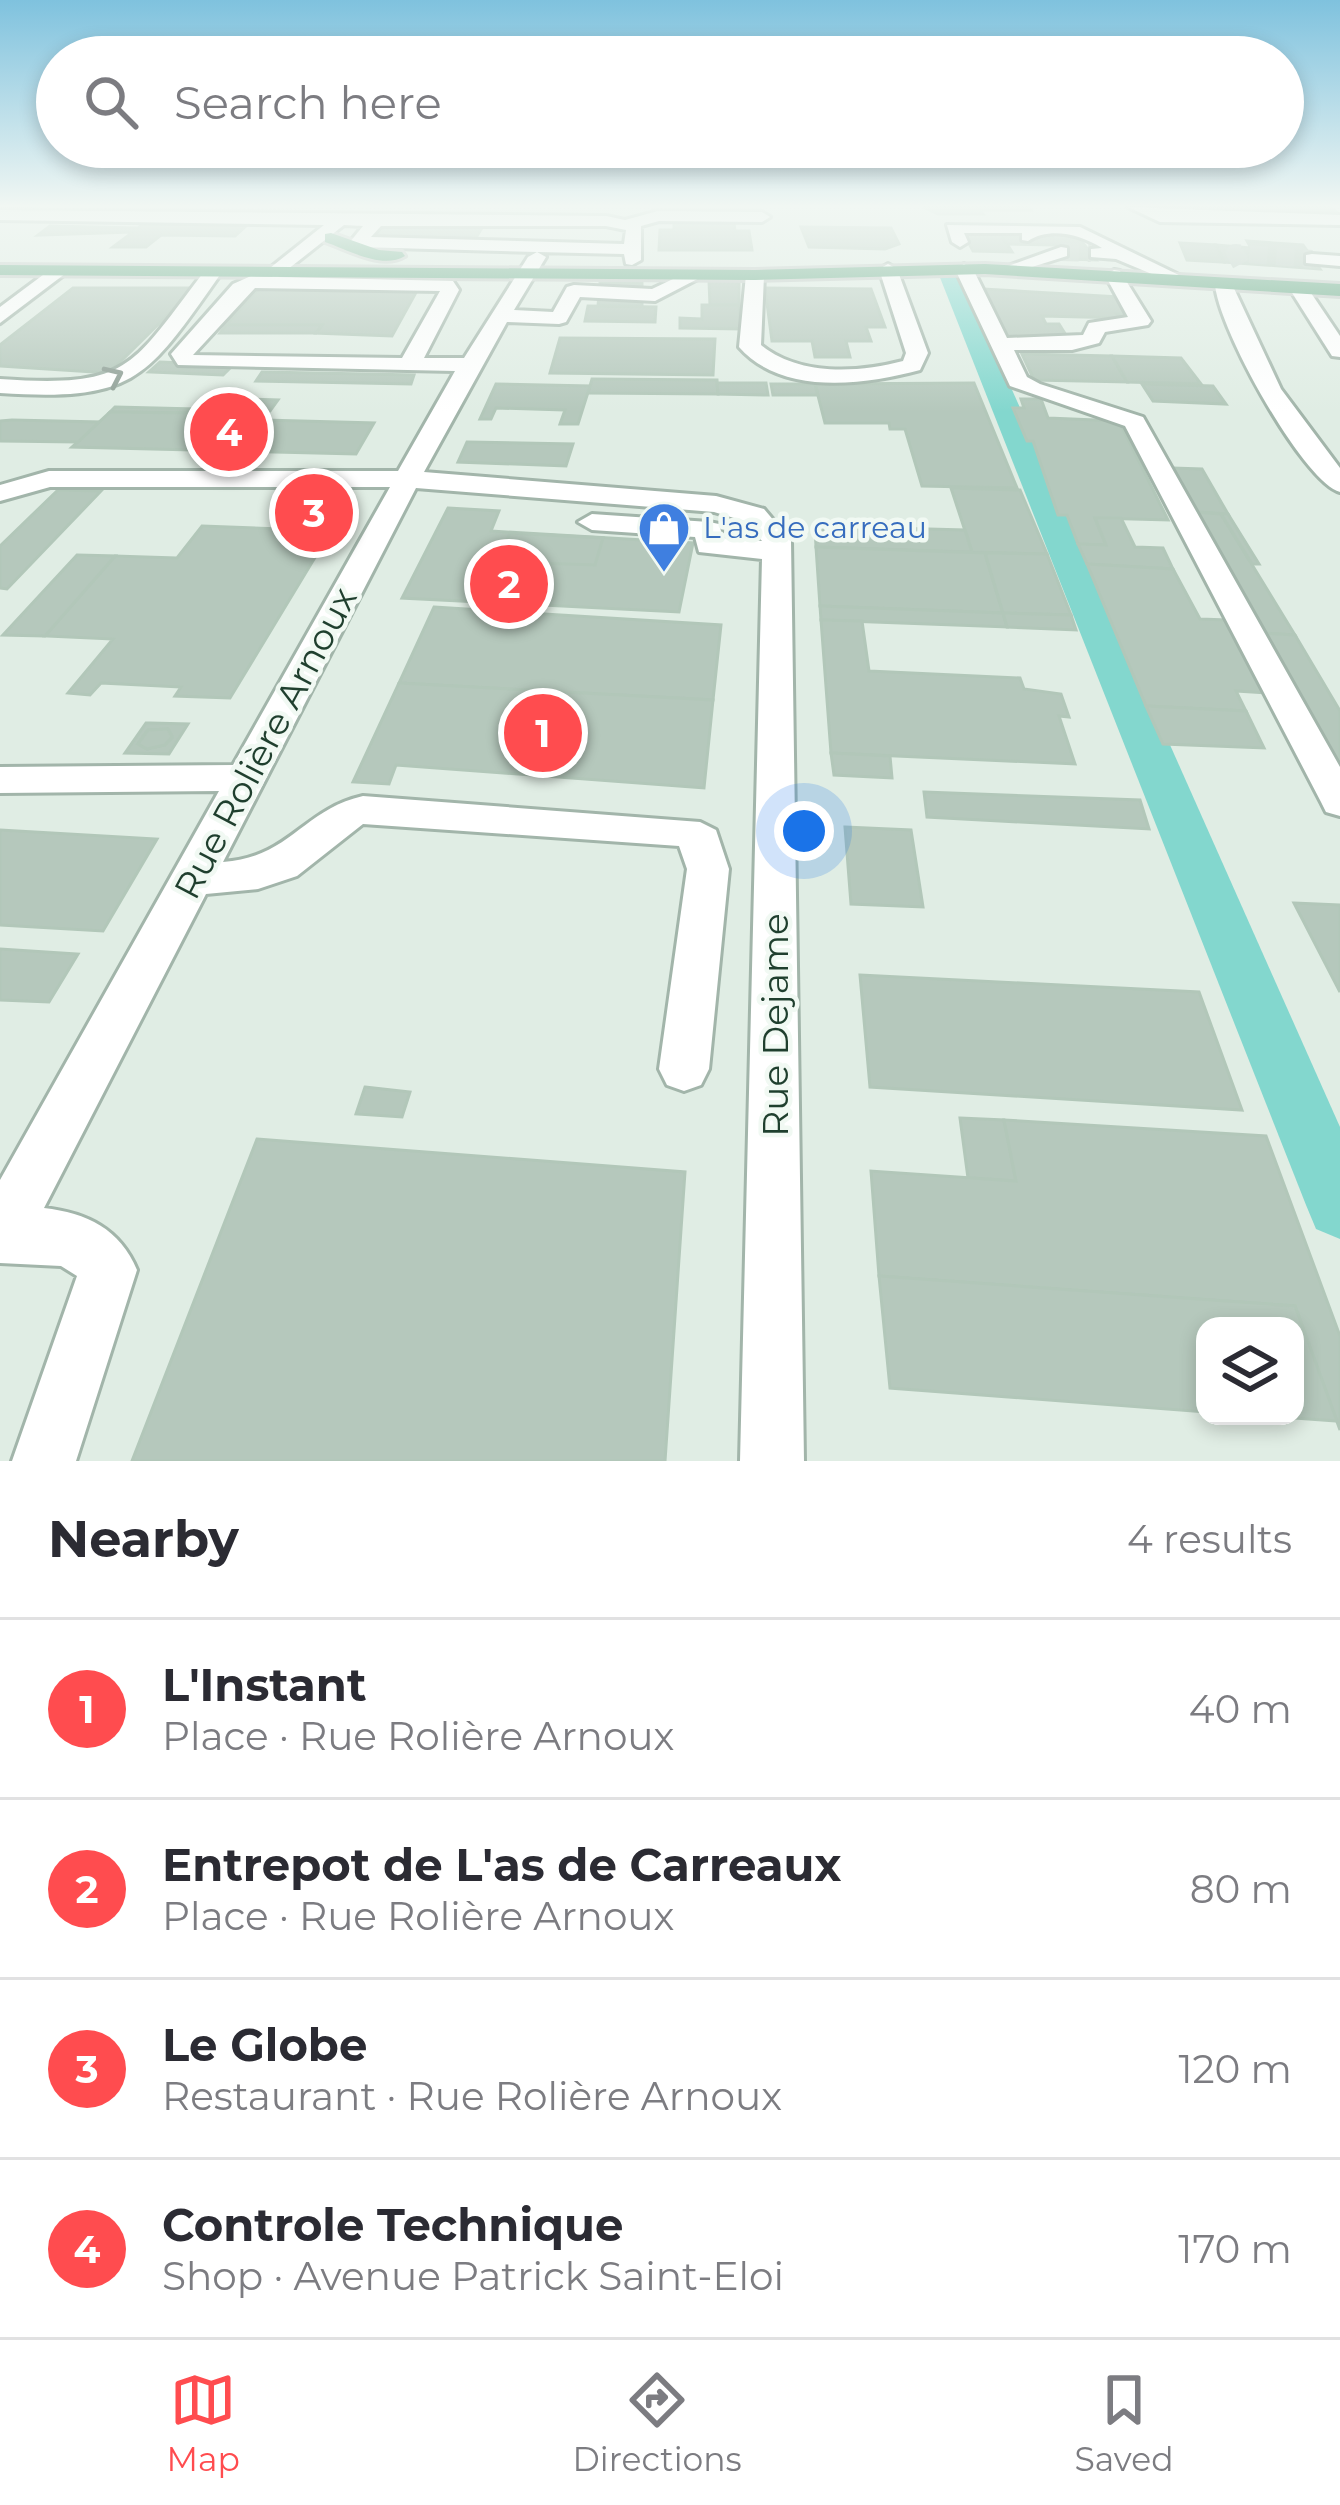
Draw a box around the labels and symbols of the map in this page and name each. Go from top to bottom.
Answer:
one-way arrow [102,367,124,391]
pin: 4 [190,387,268,477]
pin: 3 [275,468,353,558]
shop icon: L'as de carreau [636,500,692,574]
place label: L'as de carreau [703,509,927,546]
pin: 2 [470,539,548,629]
street label: Rue Rolière Arnoux [164,580,366,906]
pin: 1 [504,688,582,778]
your location [774,801,834,861]
street label: Rue Dejame [753,913,797,1137]

